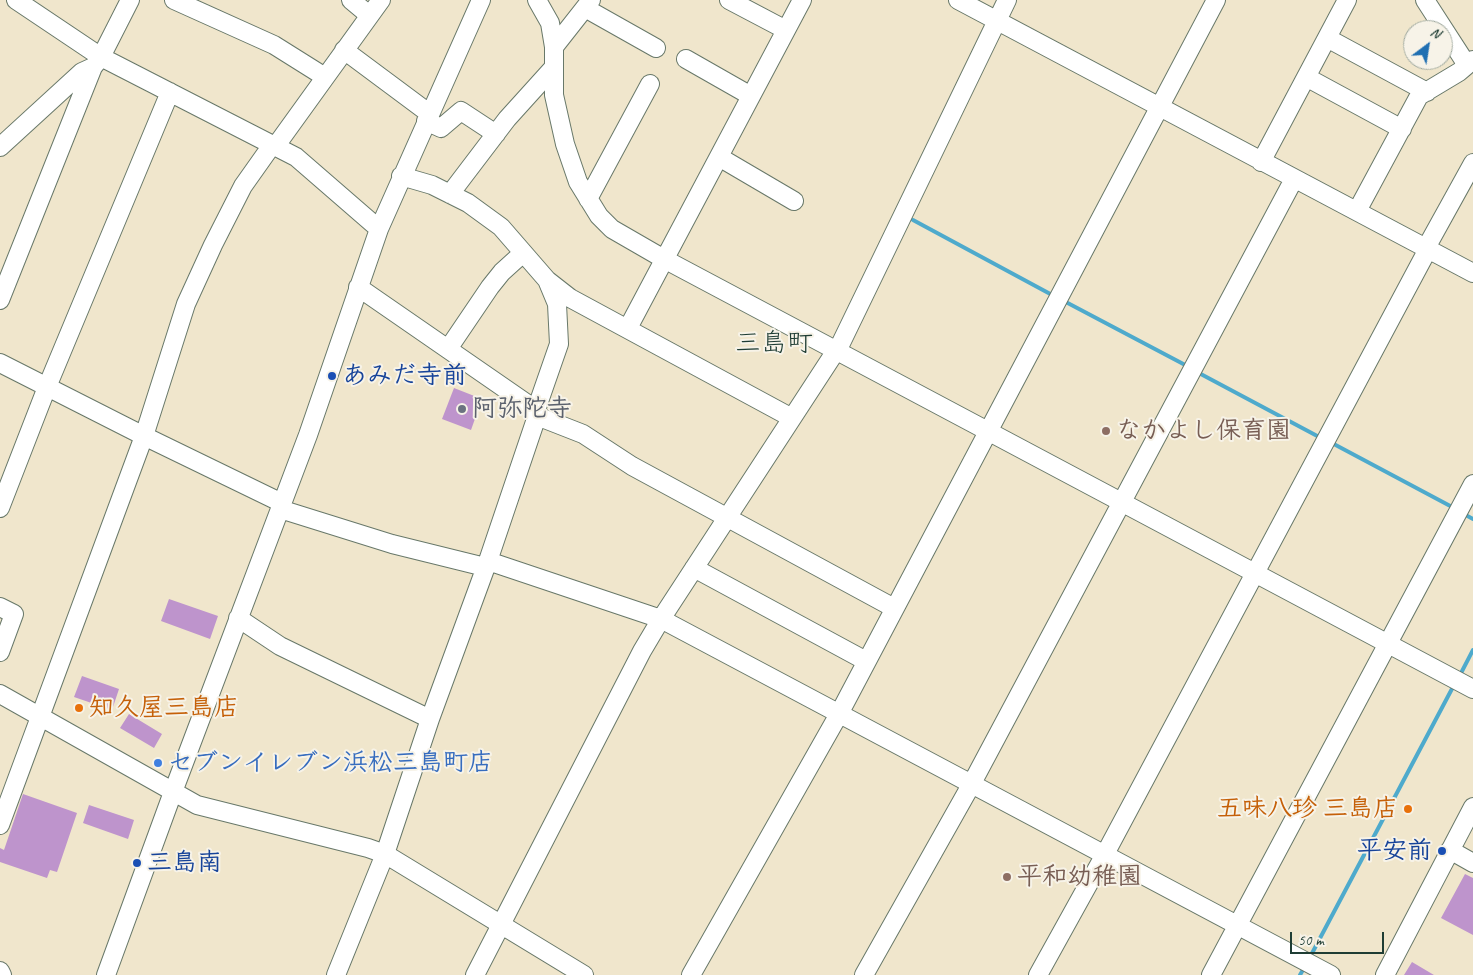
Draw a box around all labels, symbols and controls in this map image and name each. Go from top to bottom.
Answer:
north arrow [1403,20,1453,70]
text: N [1427,23,1444,42]
district label: 三島町 [735,328,813,360]
place label: あみだ寺前 [342,361,467,391]
marker: あみだ寺前 [326,370,338,382]
place label: 阿弥陀寺 [472,394,572,424]
marker: 阿弥陀寺 [456,403,468,415]
place label: なかよし保育園 [1116,416,1291,446]
marker: なかよし保育園 [1100,425,1112,437]
place label: 知久屋三島店 [89,693,239,723]
marker: 知久屋三島店 [73,702,85,714]
place label: セブンイレブン浜松三島町店 [168,748,493,778]
marker: セブンイレブン浜松三島町店 [152,757,164,769]
place label: 五味八珍 三島店 [1217,794,1398,824]
marker: 五味八珍 三島店 [1402,803,1414,815]
place label: 平安前 [1357,836,1432,866]
marker: 平安前 [1436,845,1448,857]
place label: 三島南 [147,848,222,878]
marker: 三島南 [131,857,143,869]
place label: 平和幼稚園 [1017,862,1142,892]
marker: 平和幼稚園 [1001,871,1013,883]
scale bar [1293,922,1387,954]
text: 50 m [1298,931,1324,950]

